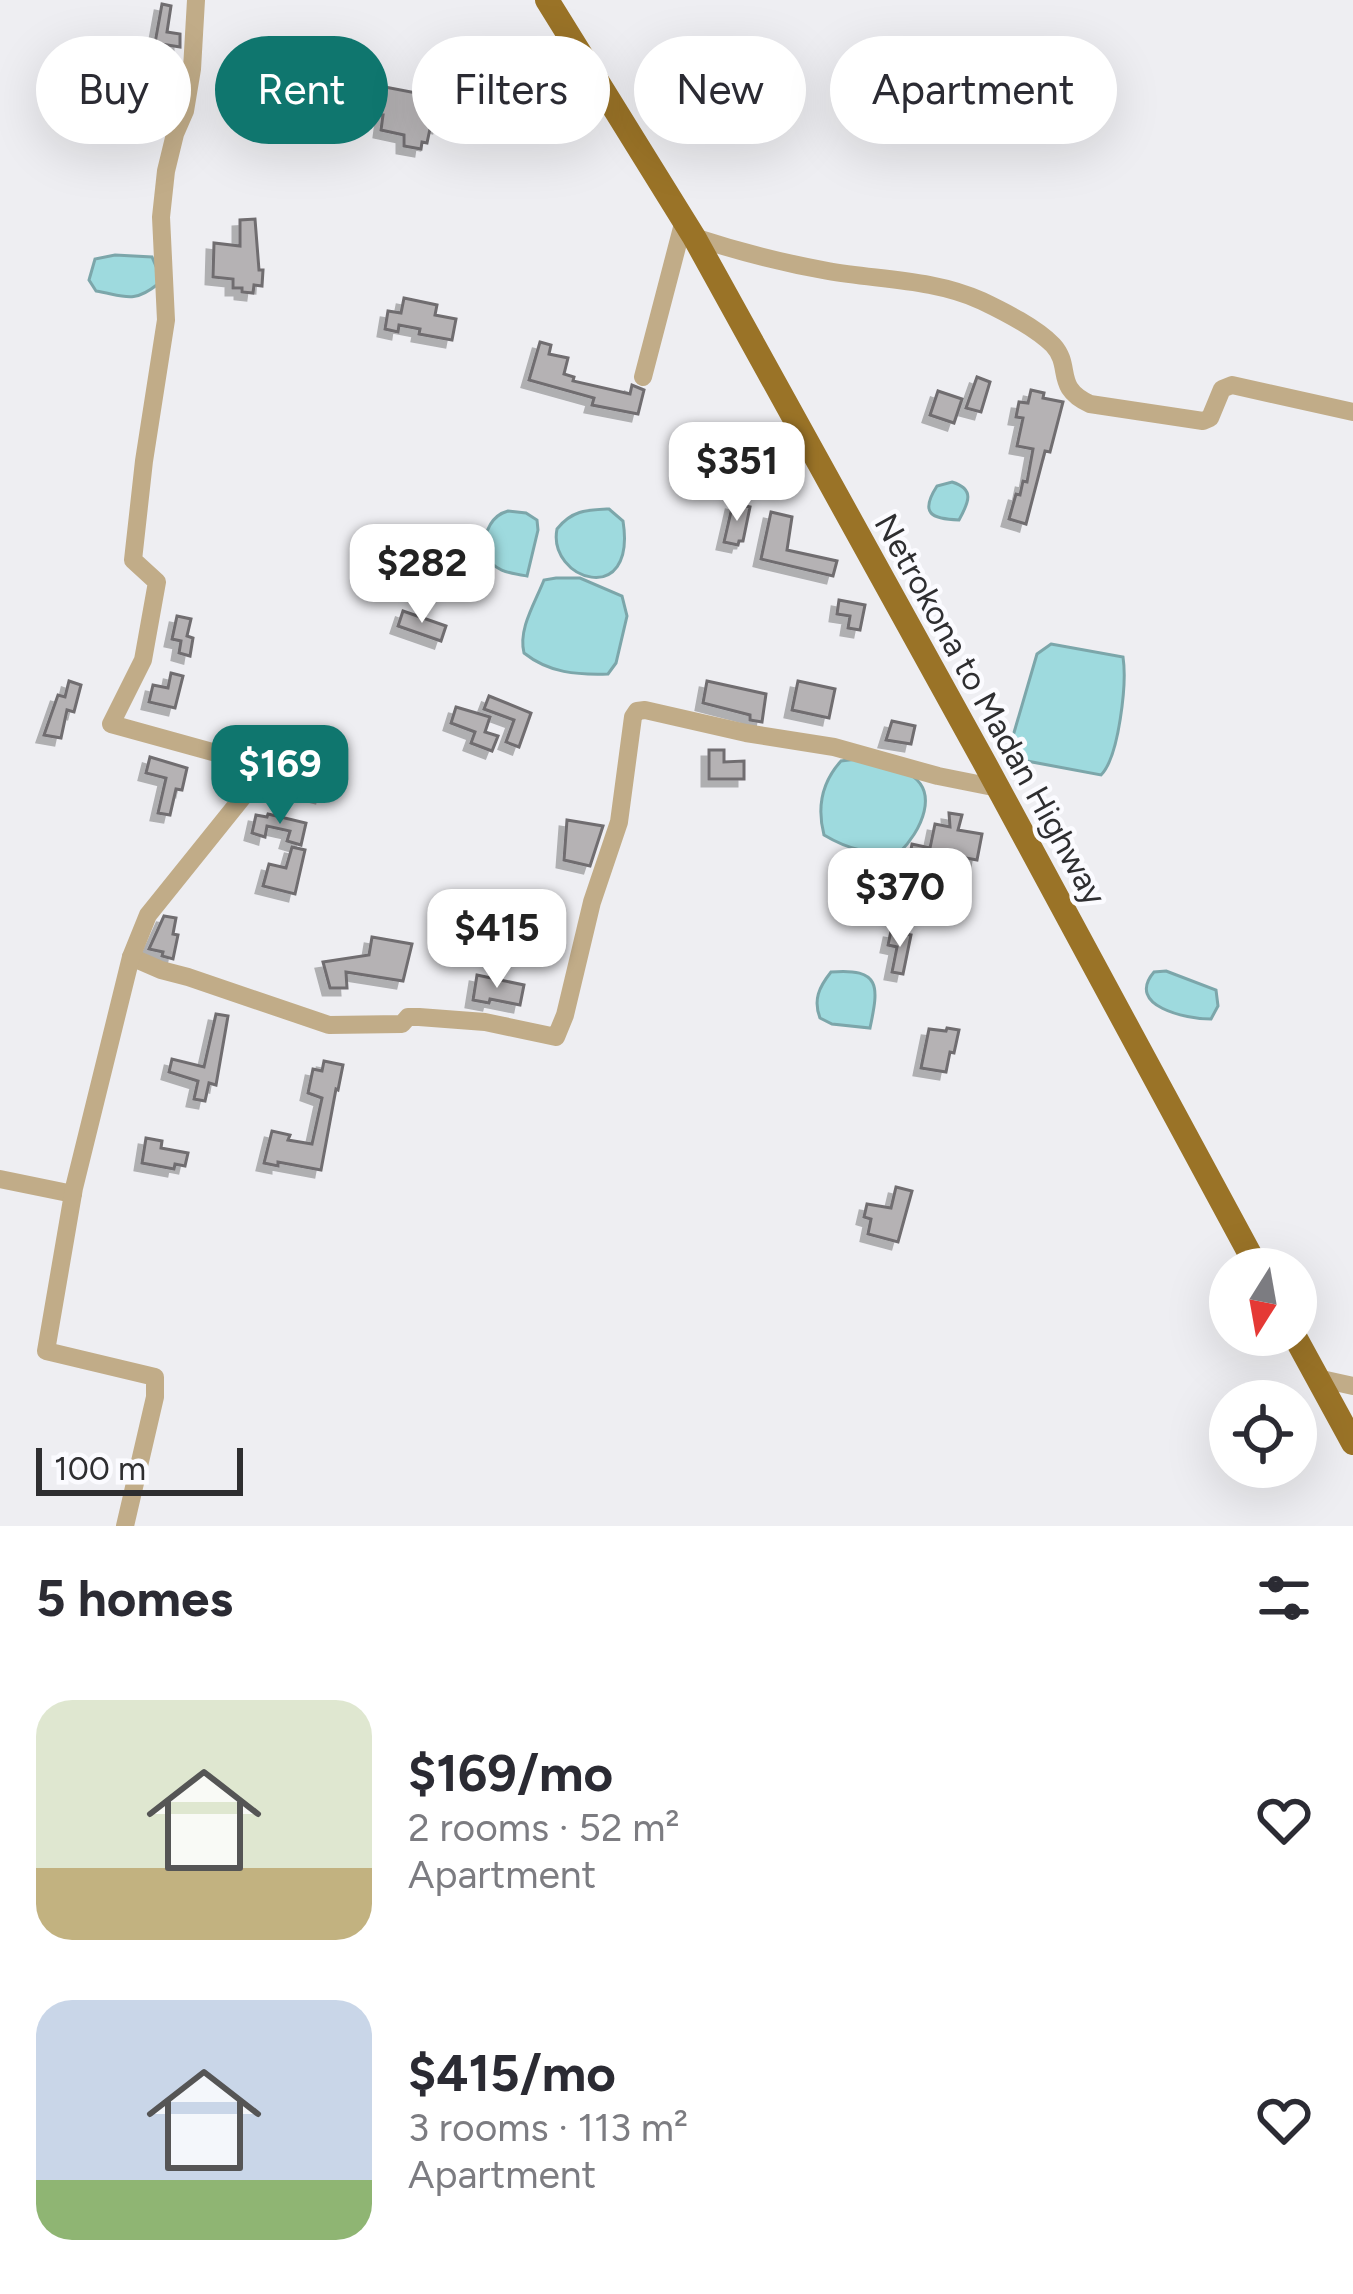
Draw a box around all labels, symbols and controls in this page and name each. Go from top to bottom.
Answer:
chip: Buy [36,36,191,144]
chip: Rent [215,36,388,144]
chip: Filters [412,36,610,144]
chip: New [634,36,806,144]
chip: Apartment [830,36,1117,144]
pin: $351 [666,422,808,524]
text: $351 [696,437,778,484]
street label: Netrokona to Madan Highway [867,507,1115,912]
pin: $282 [351,524,493,626]
text: $282 [377,539,467,586]
pin: $169 [209,725,351,827]
text: $169 [238,740,322,787]
pin: $370 [829,848,971,950]
text: $370 [855,863,945,910]
pin: $415 [426,889,568,991]
text: $415 [454,904,540,951]
north arrow [1209,1248,1317,1356]
map controls [1209,1248,1317,1488]
button: locate [1209,1380,1317,1488]
scale bar [36,1442,243,1495]
text: 100 m [54,1449,146,1488]
icon: filters [1251,1565,1317,1631]
text: 5 homes [36,1568,233,1629]
text: $169/mo [408,1743,613,1804]
icon: home [132,1748,276,1892]
icon: heart [1251,1787,1317,1853]
text: 2 rooms · 52 m² [408,1804,680,1851]
text: Apartment [408,1851,596,1898]
text: $415/mo [408,2043,616,2104]
icon: home [132,2048,276,2192]
icon: heart [1251,2087,1317,2153]
text: 3 rooms · 113 m² [408,2104,688,2151]
text: Apartment [408,2151,596,2198]

